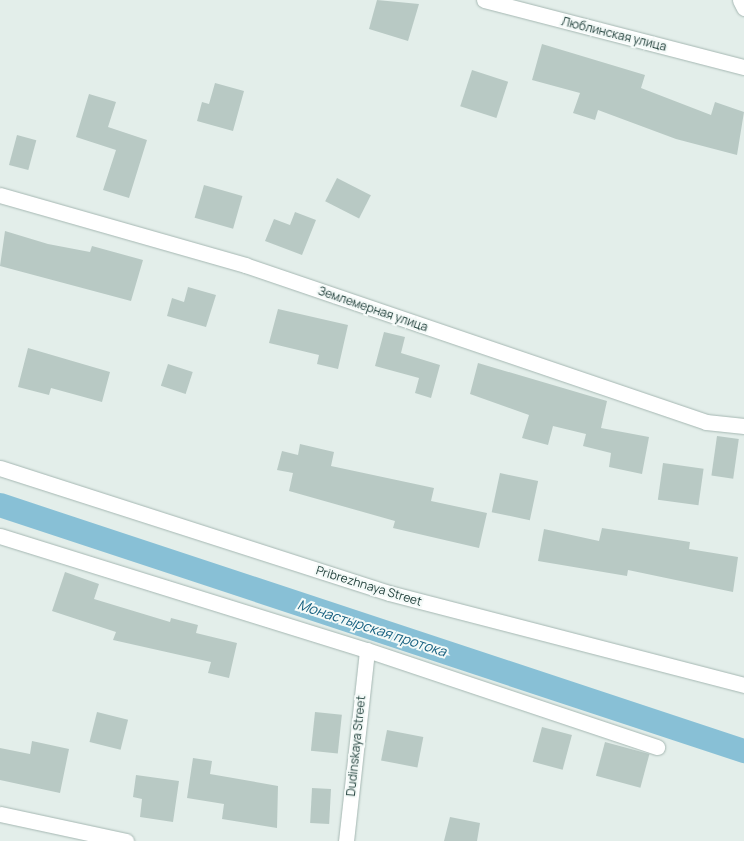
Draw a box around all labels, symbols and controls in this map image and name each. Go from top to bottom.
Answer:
street label: Люблинская улица [560,14,668,54]
street label: Землемерная улица [316,283,430,335]
street label: Pribrezhnaya Street [314,563,424,609]
water label: Монастырская протока [295,596,449,660]
street label: Dudinskaya Street [344,695,368,797]

